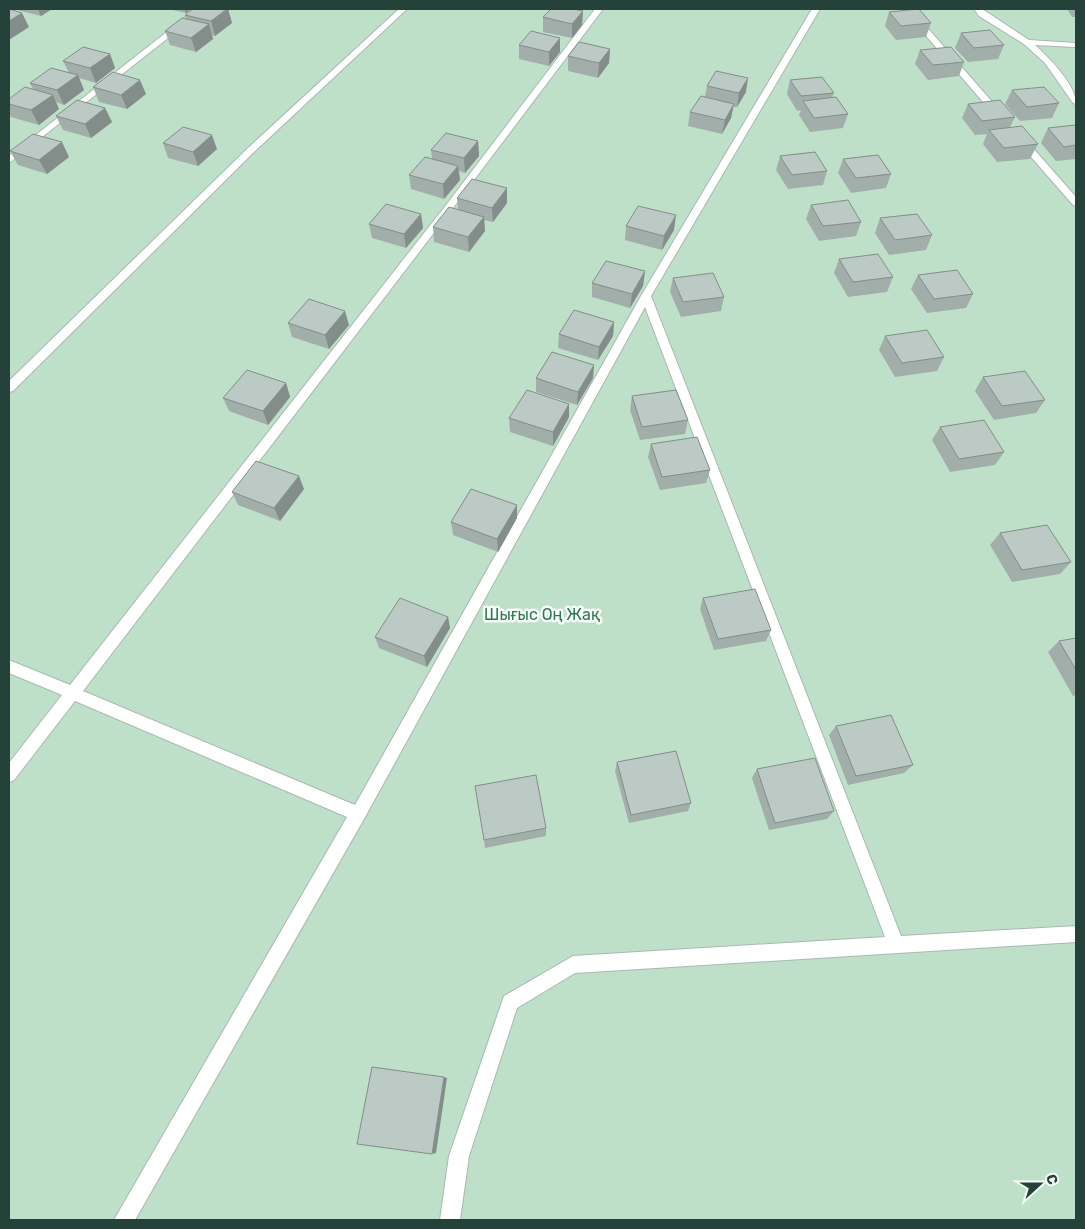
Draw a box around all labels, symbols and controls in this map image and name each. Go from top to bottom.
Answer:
park label: Шығыс Оң Жақ [484,605,600,624]
north arrow [1015,1159,1065,1209]
text: С [1042,1172,1061,1187]

